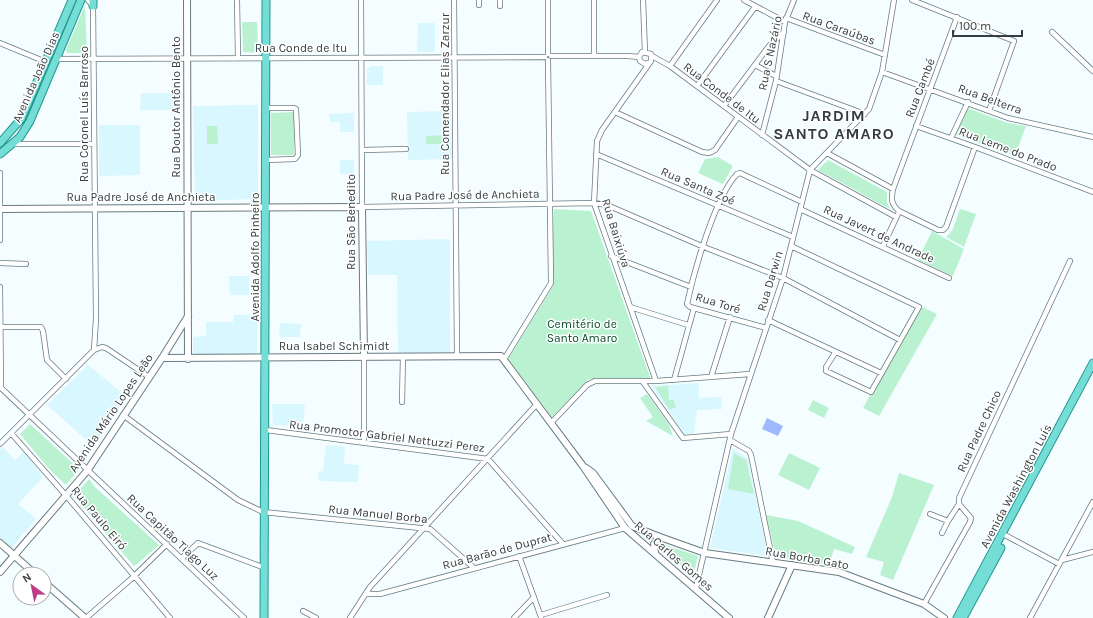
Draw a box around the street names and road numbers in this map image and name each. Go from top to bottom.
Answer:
street label: Rua Caraúbas [801,8,877,48]
street label: Rua Comendador Elias Zarzur [438,12,452,175]
street label: Rua S Nazário [755,14,785,92]
street label: Avenida João Dias [10,29,62,125]
street label: Rua Doutor Antônio Bento [169,36,183,178]
street label: Rua Conde de Itu [255,41,347,55]
street label: Rua Coronel Luís Barroso [77,46,91,182]
street label: Rua Cambé [902,56,938,120]
street label: Rua Conde de Itu [681,60,763,126]
street label: Rua Belterra [956,81,1024,117]
street label: Rua Leme do Prado [957,124,1059,174]
street label: Rua Santa Zoé [659,164,737,208]
street label: Rua São Benedito [344,174,358,270]
street label: Rua Padre José de Anchieta [390,187,540,203]
street label: Rua Padre José de Anchieta [66,190,216,204]
street label: Avenida Adolfo Pinheiro [248,193,262,321]
street label: Rua Baixiúva [599,197,633,269]
street label: Rua Javert de Andrade [821,202,937,266]
street label: Rua Darwin [754,249,786,313]
street label: Rua Toré [694,290,742,316]
street label: Rua Isabel Schimidt [279,339,390,353]
street label: Avenida Mário Lopes Leão [66,351,156,475]
street label: Rua Padre Chico [954,388,1004,474]
street label: Rua Promotor Gabriel Nettuzzi Perez [288,417,486,455]
street label: Avenida Washington Luís [977,422,1055,550]
street label: Rua Paulo Eiró [68,483,130,553]
street label: Rua Capitão Tiago Luz [124,491,222,583]
street label: Rua Manuel Borba [328,502,428,526]
street label: Rua Carlos Gomes [632,518,716,594]
street label: Rua Barão de Duprat [441,530,553,572]
street label: Rua Borba Gato [764,544,850,572]

